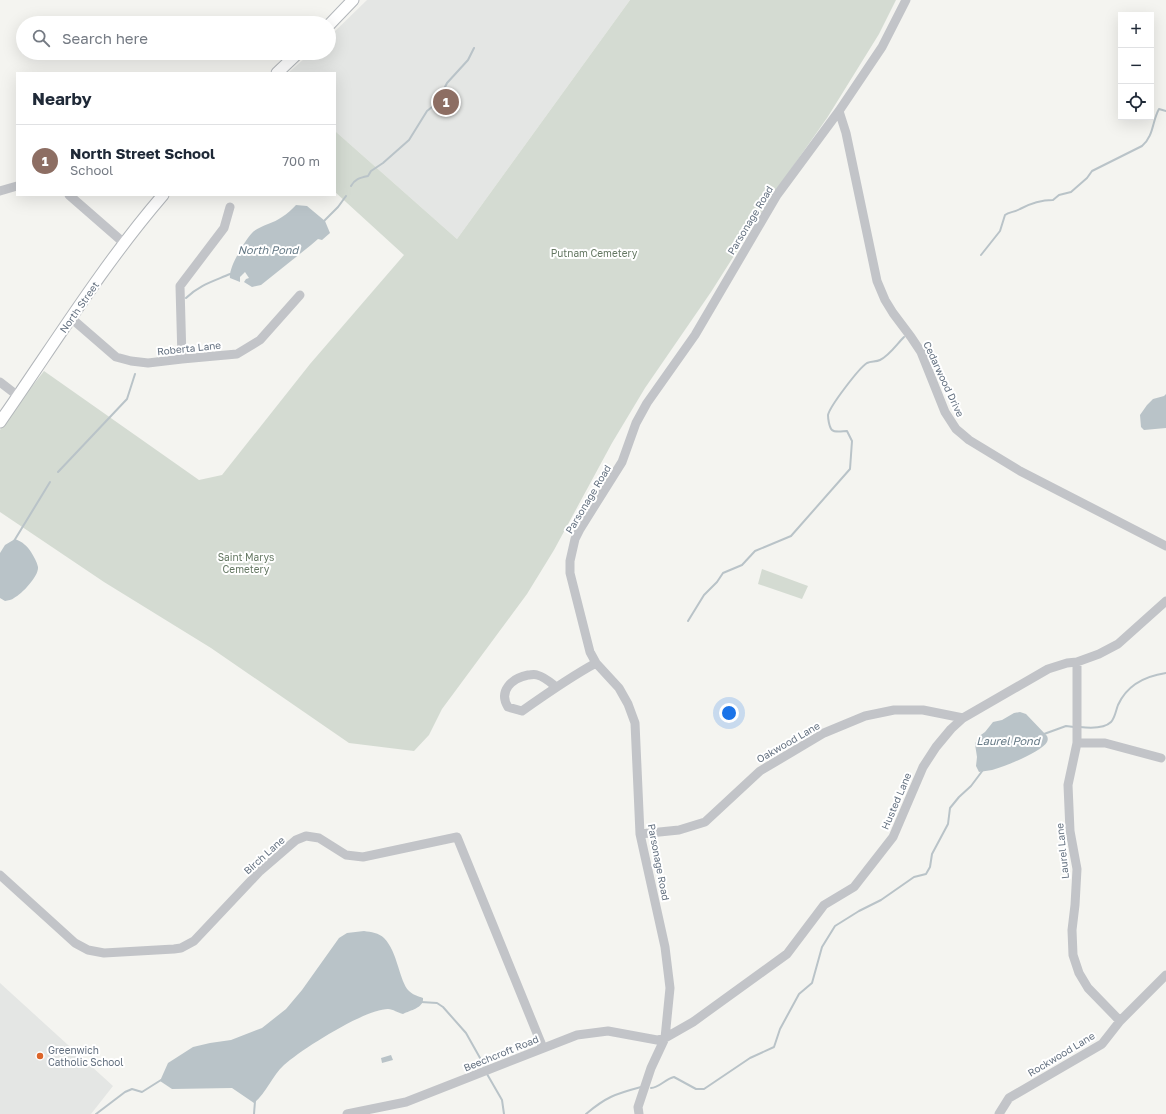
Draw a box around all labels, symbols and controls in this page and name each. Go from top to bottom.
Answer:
map controls [1118,12,1154,120]
button: + [1118,12,1154,48]
search box [16,16,336,60]
icon: search [30,27,52,49]
text: Search here [62,29,148,47]
button: − [1118,48,1154,84]
button: locate [1118,84,1154,120]
pin: 1 [433,87,459,117]
text: Nearby [32,88,92,109]
text: North Street School [70,144,215,162]
text: 1 [42,153,48,169]
text: 700 m [282,153,320,169]
text: School [70,162,113,178]
street label: Parsonage Road [725,183,775,257]
water label: North Pond [238,243,300,256]
park label: Putnam Cemetery [551,247,638,259]
street label: North Street [57,279,101,335]
street label: Roberta Lane [156,339,222,357]
street label: Cedarwood Drive [921,339,967,419]
street label: Parsonage Road [563,462,613,536]
park label: Saint Marys Cemetery [218,551,274,575]
your location [719,703,739,723]
street label: Oakwood Lane [754,719,822,765]
water label: Laurel Pond [976,734,1041,747]
street label: Husted Lane [879,770,913,831]
street label: Laurel Lane [1053,822,1071,880]
street label: Parsonage Road [646,823,672,901]
street label: Birch Lane [241,833,287,876]
street label: Rockwood Lane [1025,1029,1097,1079]
street label: Beechcroft Road [462,1032,540,1074]
place label: Greenwich Catholic School [48,1044,124,1068]
marker: Greenwich Catholic School [35,1051,45,1061]

